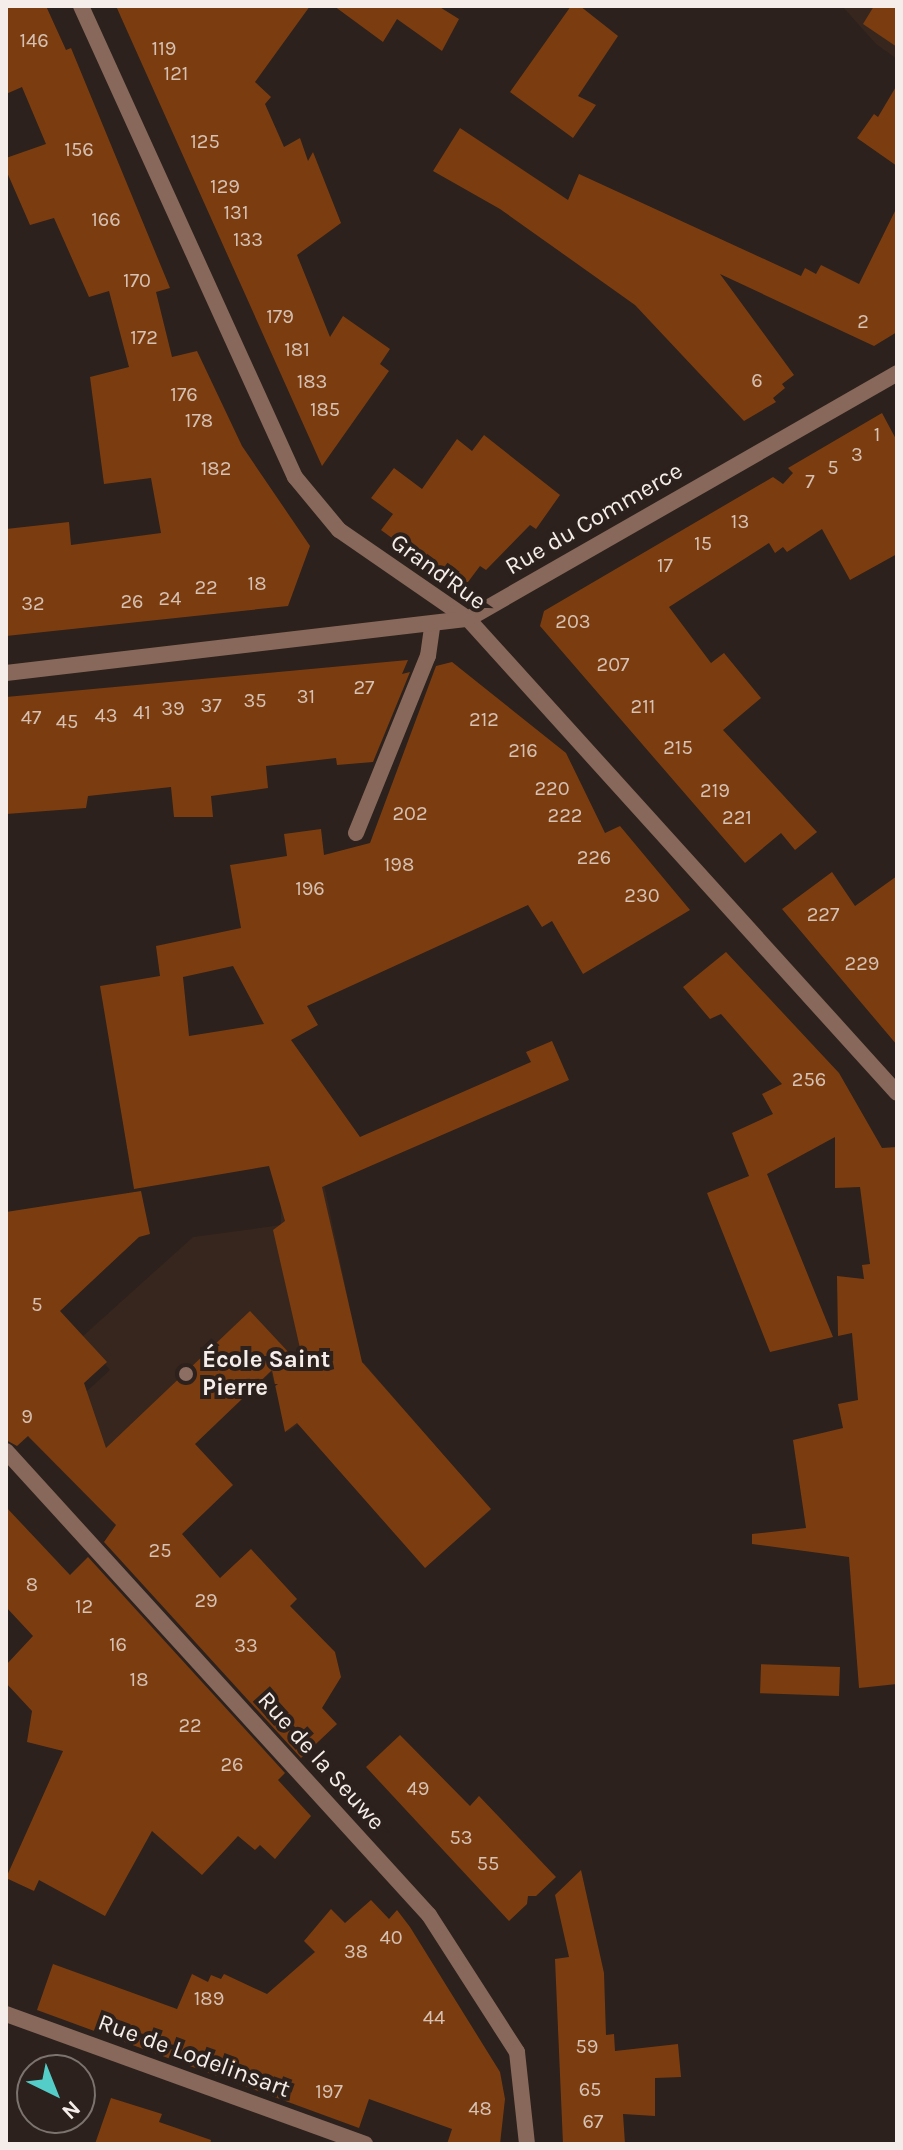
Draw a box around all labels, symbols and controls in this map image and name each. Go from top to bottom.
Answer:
house number: 146 [19,28,49,52]
house number: 119 [152,36,176,60]
house number: 121 [164,61,188,85]
house number: 125 [190,129,220,153]
house number: 156 [64,137,94,161]
house number: 129 [210,174,240,198]
house number: 131 [223,200,249,224]
house number: 166 [91,207,121,231]
house number: 133 [233,227,263,251]
house number: 170 [123,268,151,292]
house number: 179 [266,304,294,328]
house number: 2 [857,309,869,333]
house number: 172 [130,325,158,349]
house number: 181 [284,337,310,361]
house number: 6 [751,368,763,392]
house number: 183 [297,369,327,393]
house number: 176 [170,382,198,406]
house number: 185 [310,397,340,421]
house number: 178 [185,408,213,432]
house number: 1 [874,422,880,446]
house number: 3 [851,442,863,466]
house number: 5 [827,455,839,479]
house number: 182 [201,456,231,480]
street label: Rue du Commerce [500,456,688,582]
house number: 7 [805,469,815,493]
house number: 13 [731,509,749,533]
street label: Grand'Rue [385,528,491,616]
house number: 15 [694,531,712,555]
house number: 17 [657,553,673,577]
house number: 18 [248,571,266,595]
house number: 22 [194,575,218,599]
house number: 24 [159,586,181,610]
house number: 26 [120,589,144,613]
house number: 32 [21,591,45,615]
house number: 203 [555,609,591,633]
house number: 207 [597,652,629,676]
house number: 27 [354,675,374,699]
house number: 31 [297,684,315,708]
house number: 35 [243,688,267,712]
house number: 37 [200,693,222,717]
house number: 211 [631,694,655,718]
house number: 39 [161,696,185,720]
house number: 41 [133,700,151,724]
house number: 43 [95,703,117,727]
house number: 47 [21,705,41,729]
house number: 212 [469,707,499,731]
house number: 45 [56,709,78,733]
house number: 215 [663,735,693,759]
house number: 216 [508,738,538,762]
house number: 220 [534,776,570,800]
house number: 219 [700,778,730,802]
house number: 202 [392,801,428,825]
house number: 222 [548,803,582,827]
house number: 221 [722,805,752,829]
house number: 226 [577,845,611,869]
house number: 198 [384,852,414,876]
house number: 196 [295,876,325,900]
house number: 230 [624,883,660,907]
house number: 227 [807,902,839,926]
house number: 229 [845,951,879,975]
house number: 256 [792,1067,826,1091]
house number: 5 [31,1292,43,1316]
place label: École Saint Pierre [202,1346,330,1402]
marker: École Saint Pierre [177,1365,195,1383]
house number: 9 [21,1404,33,1428]
house number: 25 [149,1538,171,1562]
house number: 8 [26,1572,38,1596]
house number: 29 [194,1588,218,1612]
house number: 12 [75,1594,93,1618]
house number: 16 [109,1632,127,1656]
house number: 33 [234,1633,258,1657]
house number: 18 [130,1667,148,1691]
street label: Rue de la Seuwe [251,1686,391,1836]
house number: 22 [178,1713,202,1737]
house number: 26 [220,1752,244,1776]
house number: 49 [407,1776,429,1800]
house number: 53 [449,1825,473,1849]
house number: 55 [477,1851,499,1875]
house number: 40 [379,1925,403,1949]
house number: 38 [344,1939,368,1963]
house number: 189 [194,1986,224,2010]
house number: 44 [423,2005,445,2029]
street label: Rue de Lodelinsart [94,2008,294,2104]
house number: 59 [576,2034,598,2058]
north arrow [16,2054,96,2134]
house number: 65 [579,2077,601,2101]
house number: 197 [315,2079,343,2103]
text: N [56,2095,86,2125]
house number: 48 [468,2096,492,2120]
house number: 67 [583,2109,603,2133]

